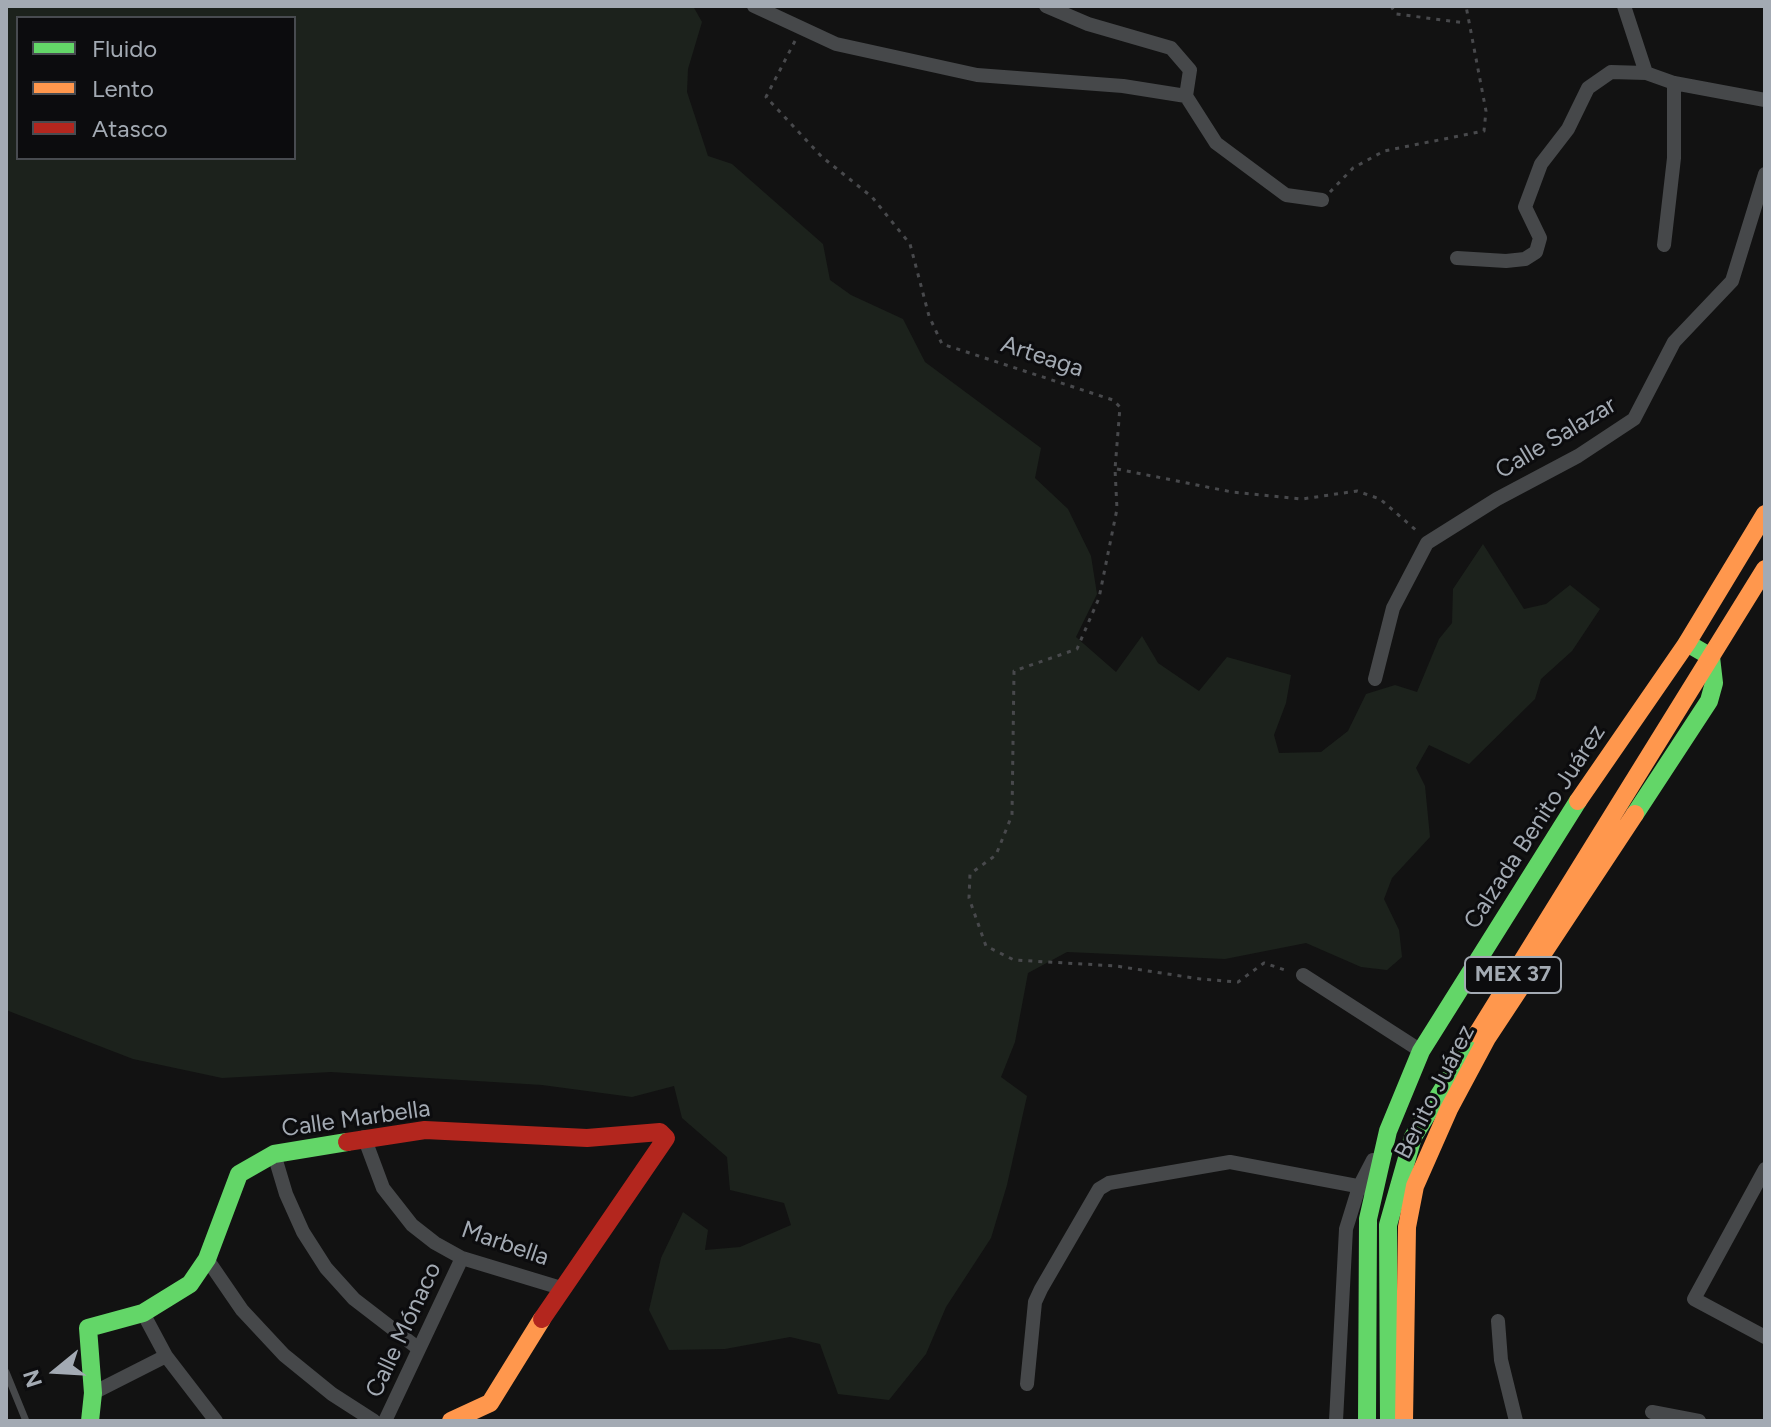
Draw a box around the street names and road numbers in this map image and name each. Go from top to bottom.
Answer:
street label: Arteaga [997,330,1087,384]
street label: Calle Salazar [1490,391,1622,485]
street label: Calzada Benito Juárez [1458,720,1612,934]
road number: MEX 37 [1465,957,1561,993]
street label: Benito Juárez [1389,1020,1481,1164]
street label: Calle Marbella [280,1094,432,1144]
street label: Marbella [457,1216,553,1272]
street label: Calle Mónaco [360,1258,448,1402]

